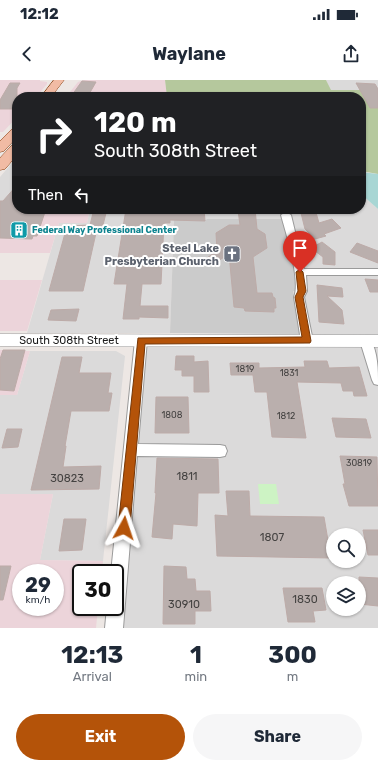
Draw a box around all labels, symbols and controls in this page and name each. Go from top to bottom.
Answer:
text: 12:12 [20,5,59,23]
icon: back [16,43,38,65]
text: Waylane [152,43,226,65]
icon: share [340,43,362,65]
text: 120 m [94,106,177,139]
icon: right [28,108,80,160]
text: South 308th Street [94,140,257,162]
icon: left [71,184,93,206]
text: Then [28,186,63,204]
building icon: Federal Way Professional Center [9,220,29,240]
place label: Federal Way Professional Center [32,225,177,235]
pin [283,231,317,272]
icon: arrive [289,237,311,259]
place label: Steel Lake Presbyterian Church [105,242,219,268]
church icon: Steel Lake Presbyterian Church [222,244,242,264]
street label: South 308th Street [19,334,119,347]
house number: 1819 [236,364,254,374]
house number: 1831 [280,368,298,378]
house number: 1808 [161,410,183,420]
house number: 1812 [277,411,295,421]
house number: 30819 [346,458,372,468]
house number: 1811 [176,470,198,483]
house number: 30823 [50,472,84,485]
position arrow [103,507,145,549]
map controls [326,528,366,616]
button: search [326,528,366,568]
house number: 1807 [260,531,285,544]
speed limit sign: 30 [72,564,124,616]
text: 29 [25,573,51,597]
button: layers [326,576,366,616]
house number: 1830 [292,593,318,606]
text: km/h [26,594,50,606]
house number: 30910 [168,598,200,611]
text: 12:13 [61,641,123,669]
text: 1 [190,641,202,669]
text: 300 [268,641,317,669]
text: Arrival [73,669,112,684]
text: min [185,669,207,684]
text: m [287,669,298,684]
button: Exit [16,714,185,760]
button: Share [193,714,362,760]

